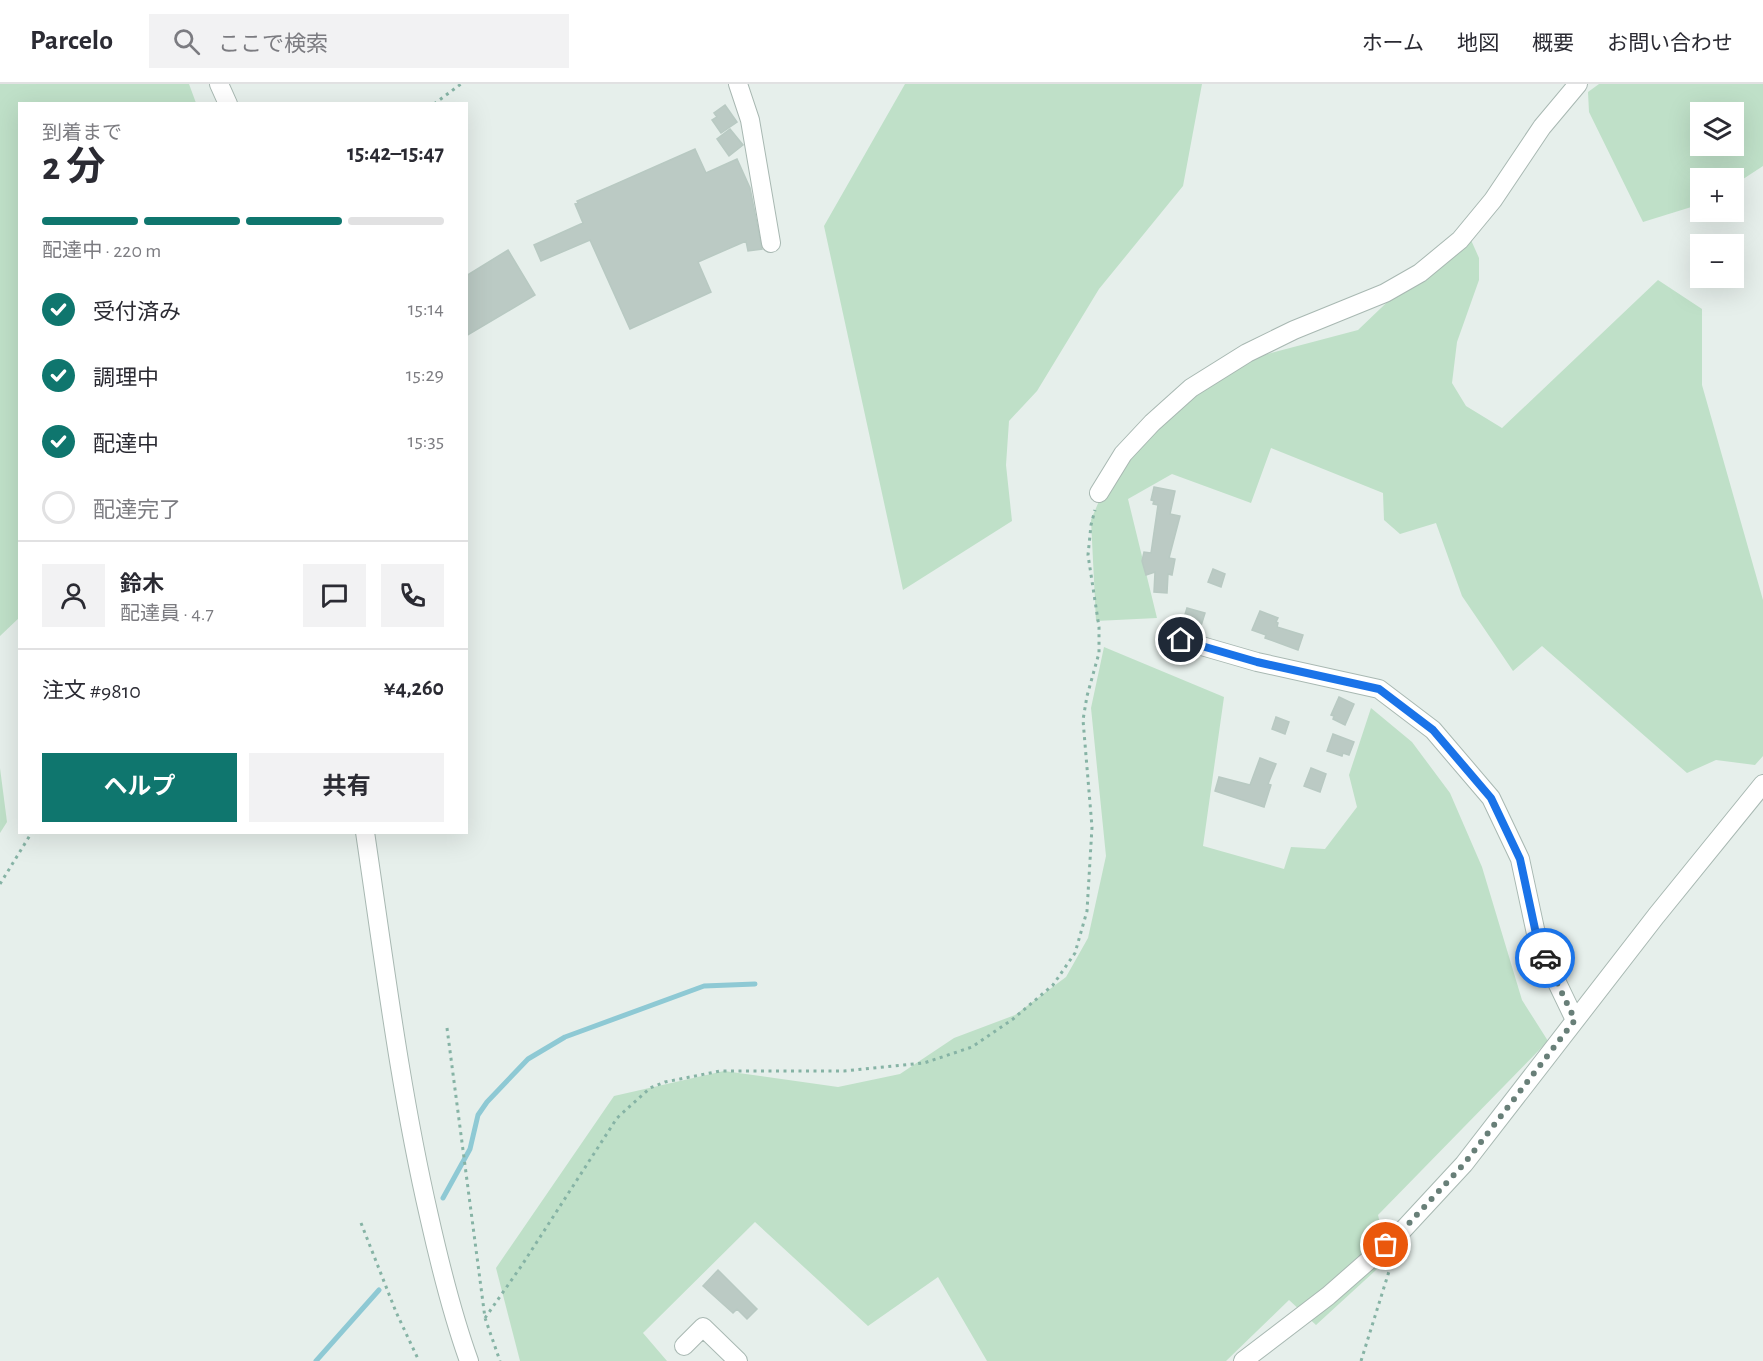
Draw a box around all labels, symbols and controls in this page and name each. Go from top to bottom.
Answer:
search box [149,14,569,68]
icon: search [170,25,203,58]
text: Parcelo [30,27,113,55]
text: ここで検索 [218,33,328,55]
text: ホーム [1362,33,1424,54]
text: 地図 [1457,33,1499,54]
text: 概要 [1532,33,1574,54]
text: お問い合わせ [1607,33,1733,54]
map controls [1690,102,1744,288]
button: layers [1690,102,1744,156]
text: 到着まで [42,123,122,143]
text: 15:42–15:47 [347,142,444,164]
text: 2 分 [42,148,105,187]
button: + [1690,168,1744,222]
button: − [1690,234,1744,288]
text: 配達中 · 220 m [42,241,161,261]
icon: check [42,293,75,326]
text: 15:14 [408,299,444,319]
text: 受付済み [93,301,181,323]
icon: check [42,359,75,392]
text: 15:29 [406,365,444,385]
text: 調理中 [93,367,159,389]
icon: check [42,425,75,458]
text: 15:35 [408,431,444,451]
text: 配達中 [93,433,159,455]
text: 配達完了 [93,499,181,521]
button: person [42,564,105,627]
button: chat [303,564,366,627]
button: phone [381,564,444,627]
text: 鈴木 [120,573,164,595]
text: 配達員 · 4.7 [120,604,214,624]
pin [1155,614,1206,665]
icon: home [1164,623,1197,656]
text: ¥4,260 [384,677,444,699]
text: 注文 #9810 [42,680,141,702]
button: ヘルプ [42,753,237,822]
button: 共有 [249,753,444,822]
courier [1515,928,1575,988]
icon: car [1529,942,1562,975]
pin [1360,1219,1411,1270]
icon: bag [1369,1228,1402,1261]

